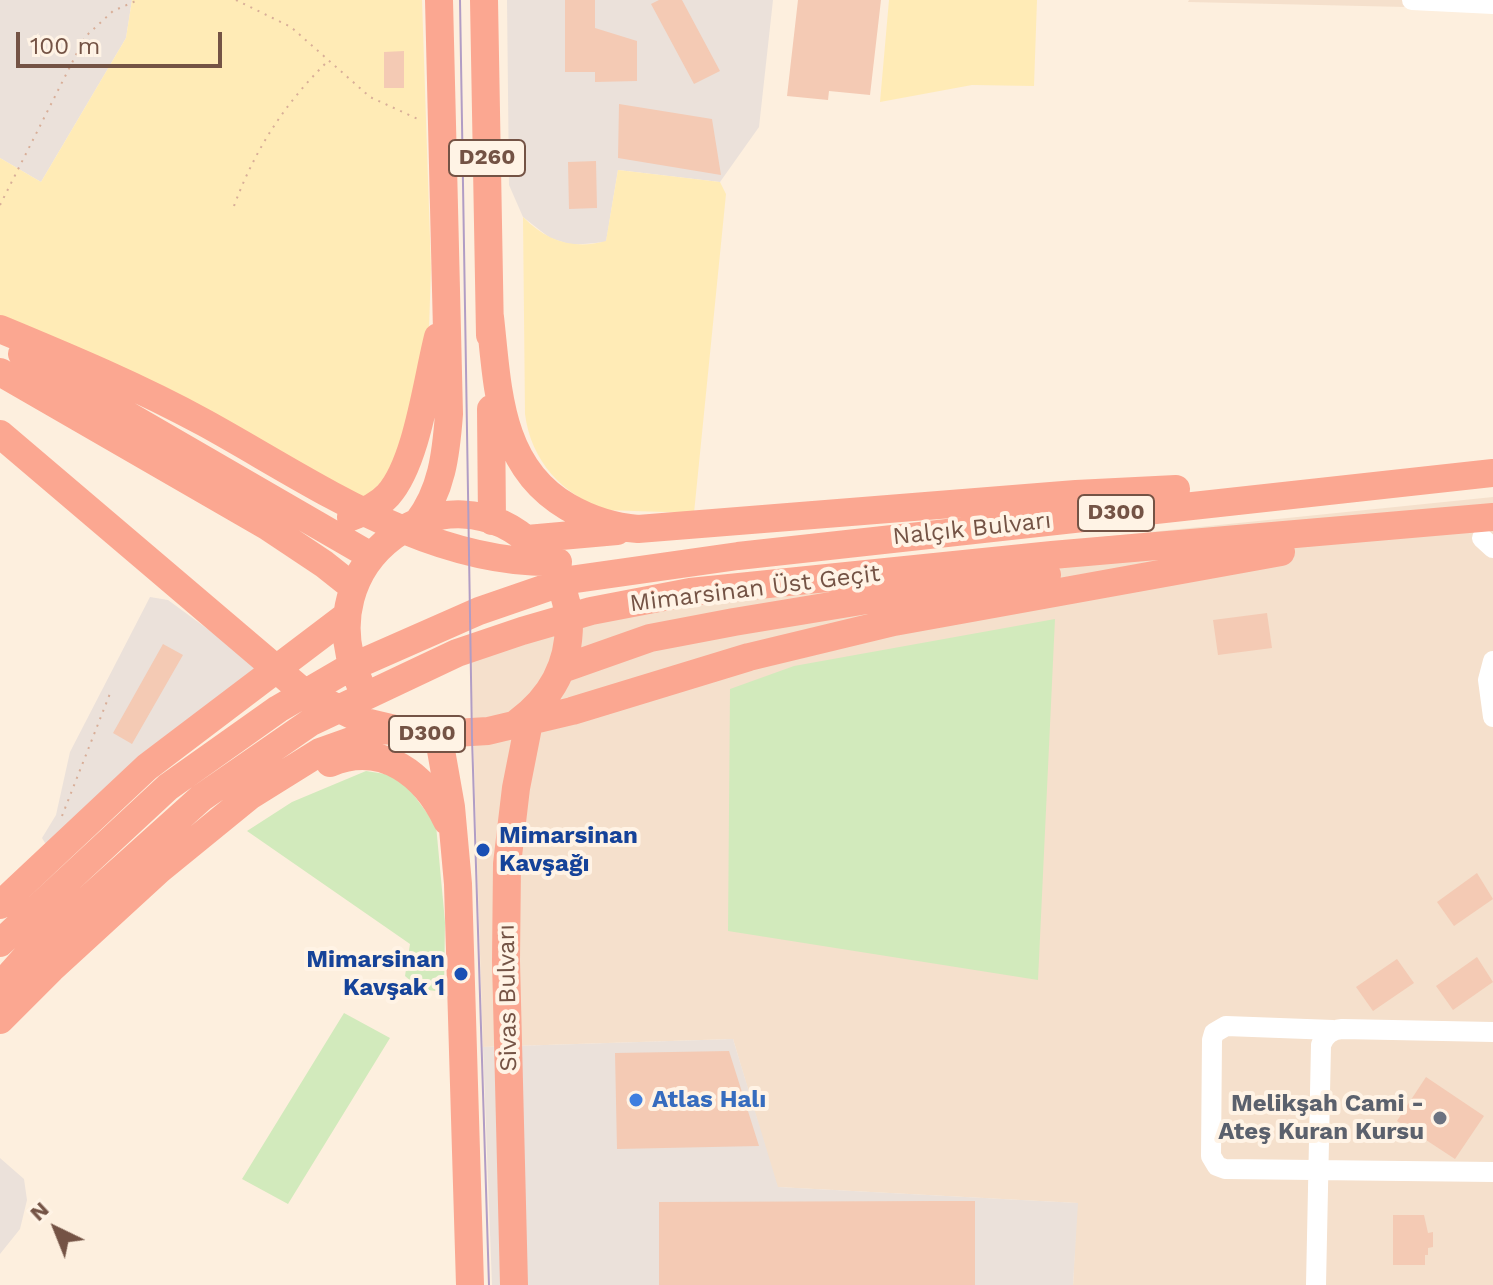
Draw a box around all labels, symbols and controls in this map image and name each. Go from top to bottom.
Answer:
scale bar [20,16,226,66]
text: 100 m [30,32,100,60]
road number: D260 [449,140,525,176]
road number: D300 [1078,495,1154,531]
street label: Nalçık Bulvarı [891,506,1053,552]
street label: Mimarsinan Üst Geçit [628,559,882,619]
road number: D300 [389,716,465,752]
place label: Mimarsinan Kavşağı [499,822,638,878]
marker: Mimarsinan Kavşağı [474,841,492,859]
street label: Sivas Bulvarı [492,924,524,1072]
place label: Mimarsinan Kavşak 1 [306,946,445,1002]
marker: Mimarsinan Kavşak 1 [452,965,470,983]
place label: Atlas Halı [652,1086,766,1114]
place label: Melikşah Cami - Ateş Kuran Kursu [1218,1090,1424,1146]
marker: Atlas Halı [627,1091,645,1109]
marker: Melikşah Cami - Ateş Kuran Kursu [1431,1109,1449,1127]
north arrow [16,1189,96,1269]
text: N [25,1196,54,1226]

